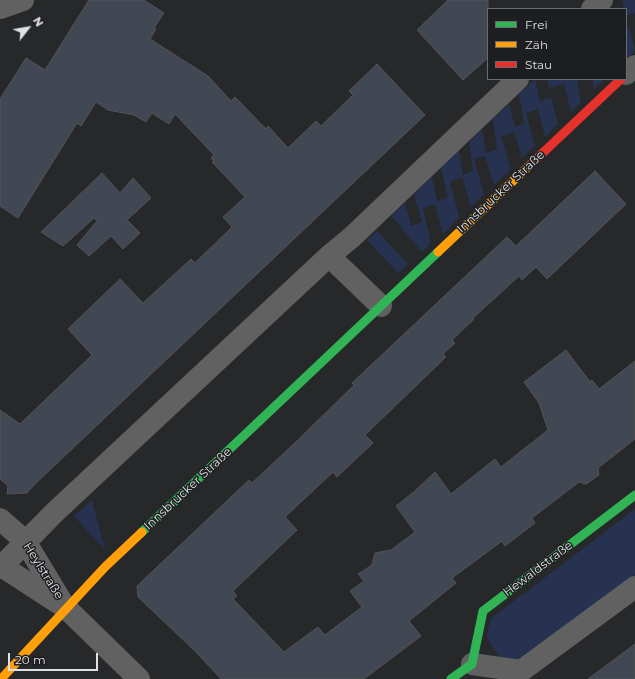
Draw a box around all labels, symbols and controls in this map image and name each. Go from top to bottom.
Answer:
north arrow [8,8,48,48]
legend [487,8,627,80]
text: N [30,14,47,29]
text: Frei [525,17,548,32]
text: Zäh [525,37,548,52]
text: Stau [525,57,552,72]
street label: Innsbrucker Straße [454,148,548,236]
street label: Innsbrucker Straße [141,445,235,533]
street label: Hewaldstraße [501,538,575,600]
street label: Heylstraße [20,540,66,602]
scale bar [10,645,100,671]
text: 20 m [15,652,46,667]

